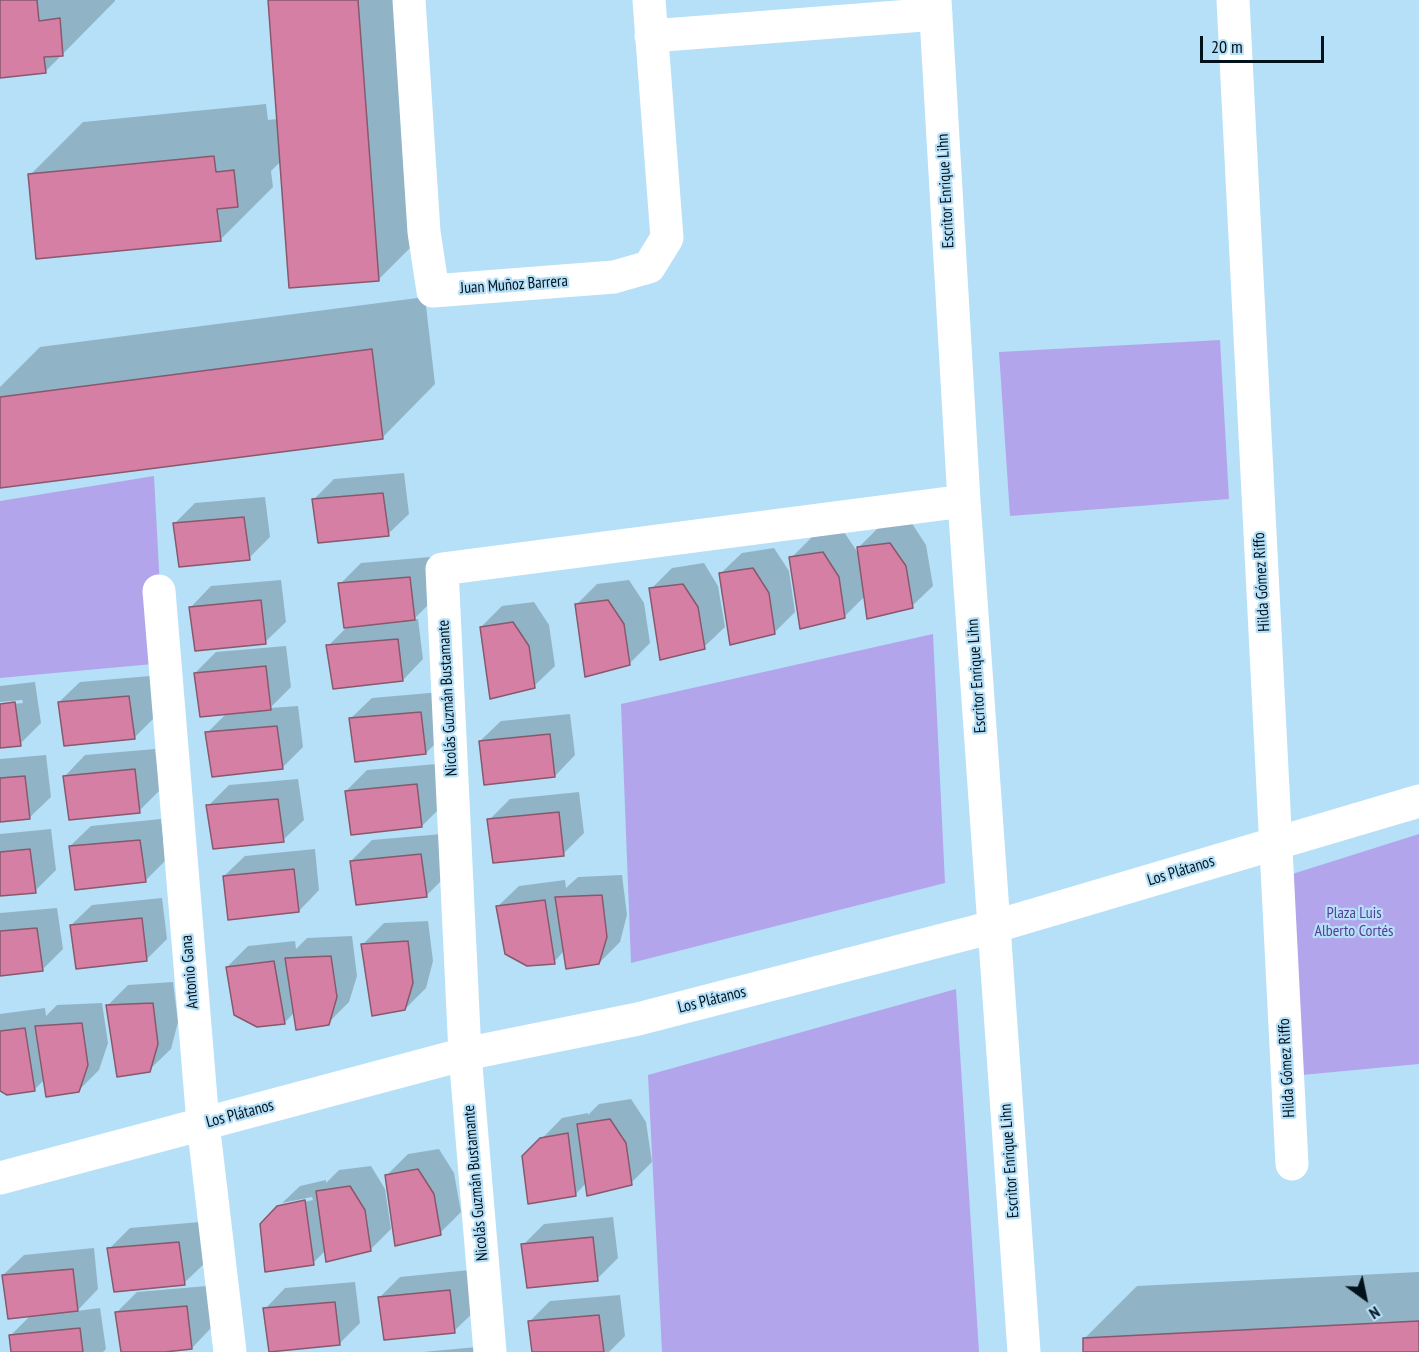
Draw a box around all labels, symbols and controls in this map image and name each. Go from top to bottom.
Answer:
scale bar [1203,24,1328,62]
text: 20 m [1211,35,1243,58]
street label: Escritor Enrique Lihn [933,133,959,249]
street label: Juan Muñoz Barrera [460,272,568,298]
street label: Hilda Gómez Riffo [1250,532,1274,632]
street label: Escritor Enrique Lihn [963,618,991,734]
street label: Nicolás Guzmán Bustamante [434,619,462,777]
street label: Los Plátanos [1145,852,1217,890]
park label: Plaza Luis Alberto Cortés [1314,903,1394,941]
street label: Antonio Gana [177,934,203,1010]
street label: Los Plátanos [676,982,748,1018]
street label: Hilda Gómez Riffo [1275,1018,1299,1118]
street label: Los Plátanos [204,1096,276,1132]
street label: Escritor Enrique Lihn [996,1103,1024,1219]
street label: Nicolás Guzmán Bustamante [460,1104,492,1262]
north arrow [1335,1268,1395,1328]
text: N [1366,1302,1384,1324]

